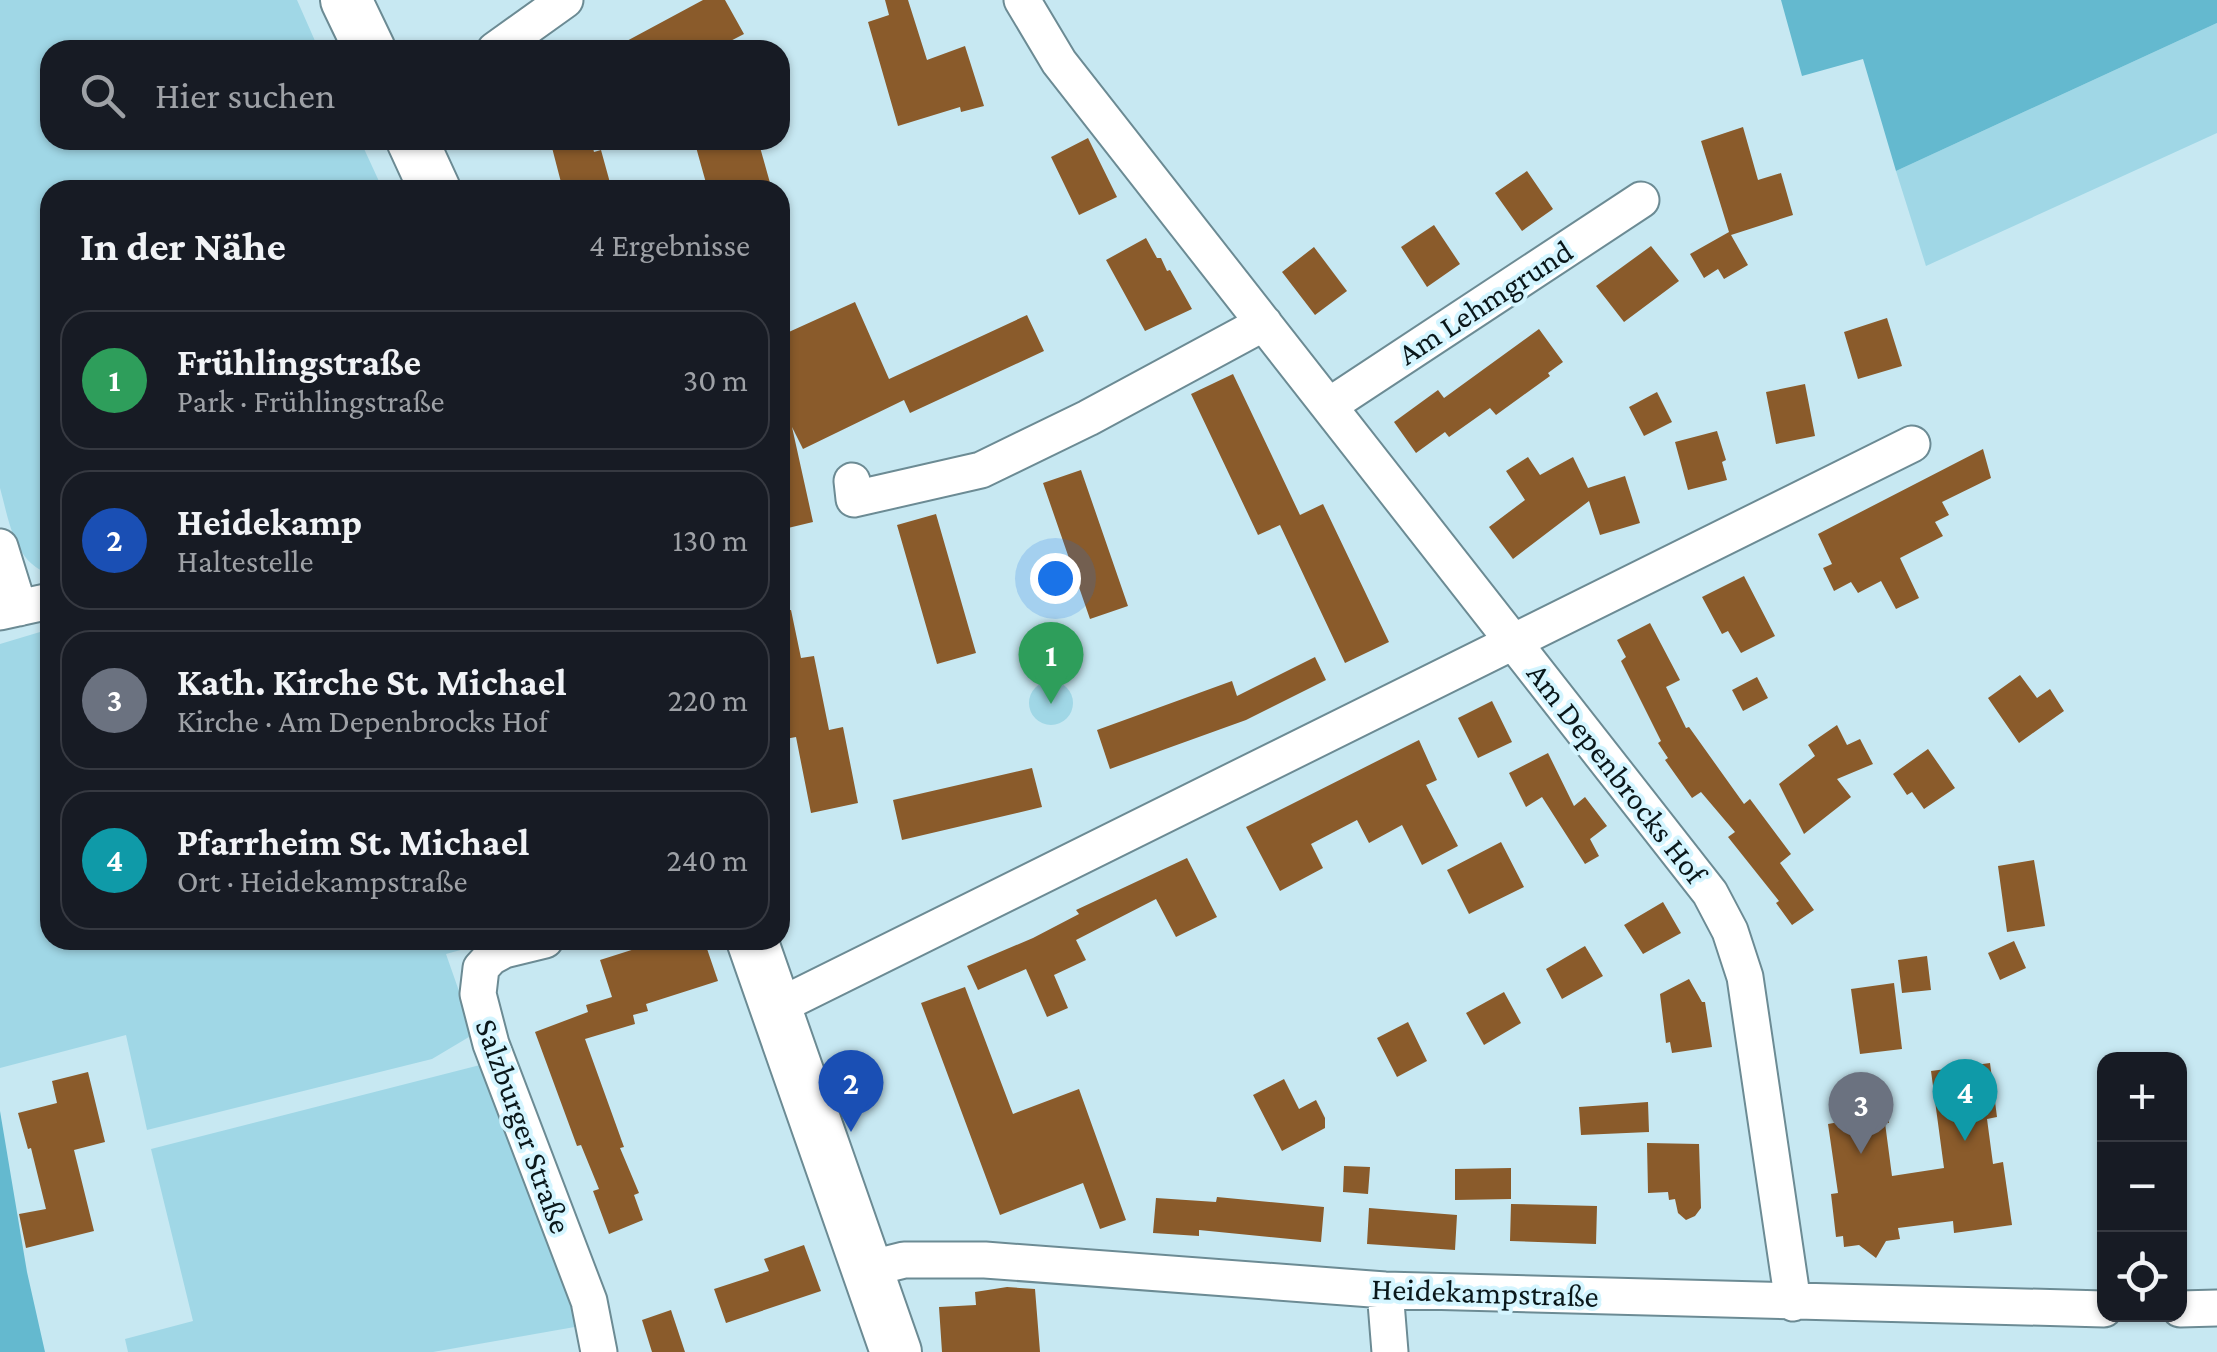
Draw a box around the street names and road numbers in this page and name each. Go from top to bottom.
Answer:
street label: Am Lehmgrund [1391,232,1579,372]
street label: Am Depenbrocks Hof [1520,656,1715,891]
street label: Salzburger Straße [468,1014,580,1238]
street label: Heidekampstraße [1371,1270,1599,1314]

